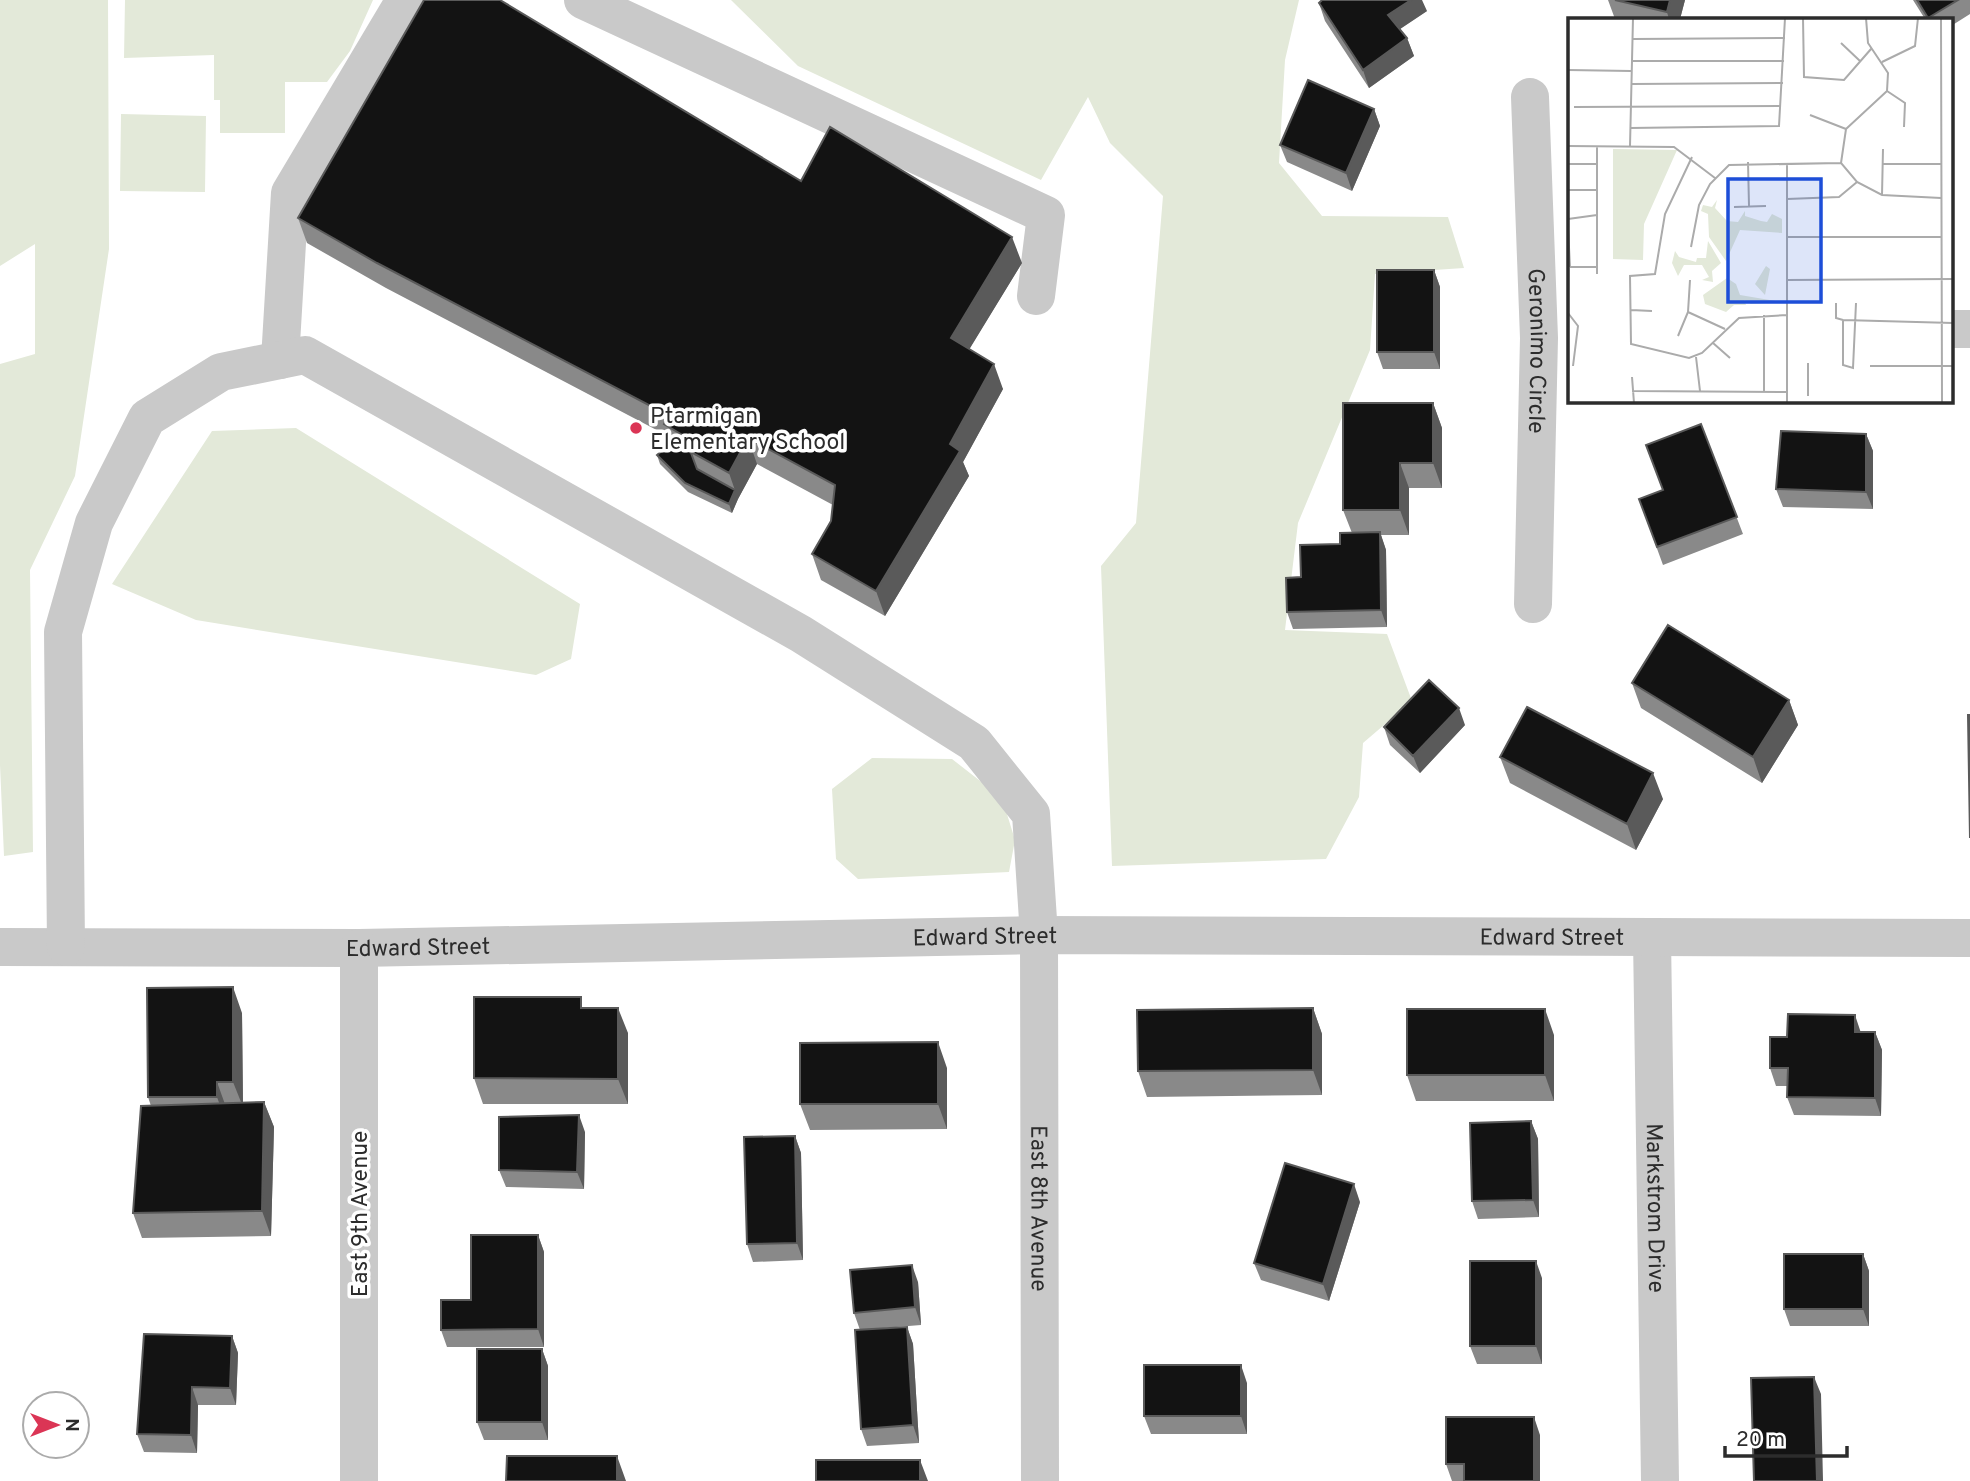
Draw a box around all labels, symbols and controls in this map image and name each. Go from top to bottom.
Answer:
inset map [1568,18,1952,402]
street label: Geronimo Circle [1519,268,1551,434]
place label: Ptarmigan Elementary School [650,403,845,458]
marker: Ptarmigan Elementary School [628,420,644,436]
street label: Edward Street [912,923,1057,954]
street label: Edward Street [1480,924,1624,954]
street label: Edward Street [346,933,491,965]
street label: Markstrom Drive [1638,1123,1669,1293]
street label: East 8th Avenue [1022,1125,1052,1292]
street label: East 9th Avenue [347,1131,376,1297]
north arrow [21,1390,91,1460]
scale bar [1725,1414,1848,1458]
text: N [59,1418,83,1432]
text: 20 m [1736,1427,1785,1454]

